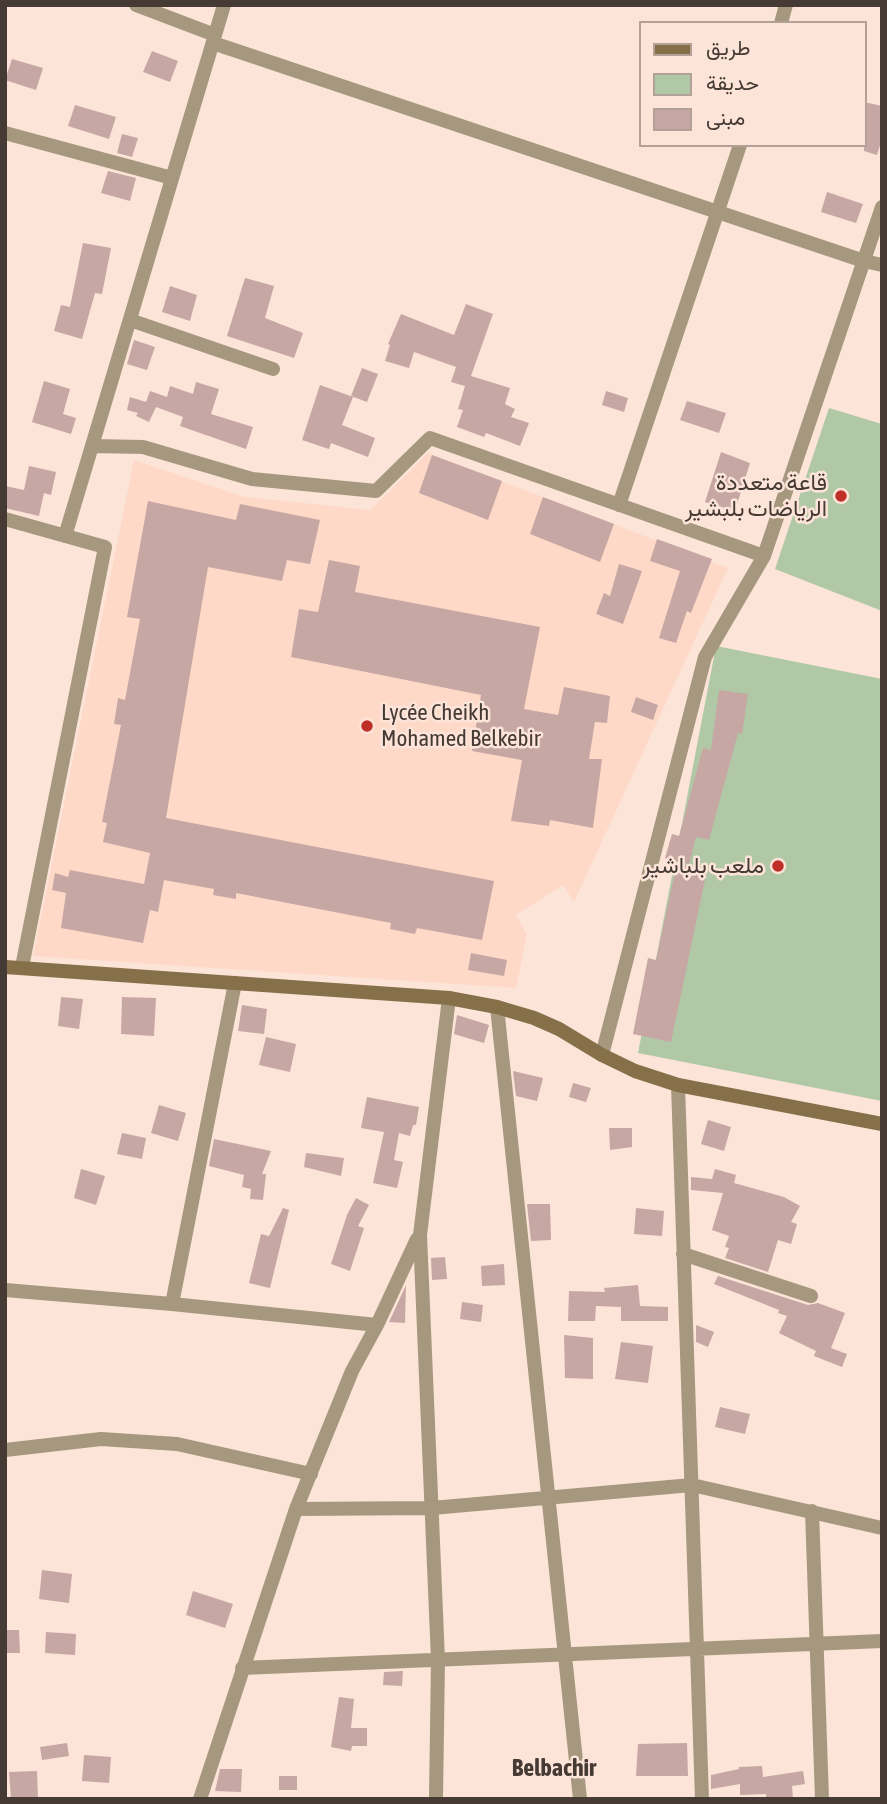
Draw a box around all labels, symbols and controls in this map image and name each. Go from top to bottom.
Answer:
legend [638,21,866,147]
text: طريق [706,35,751,59]
text: حديقة [706,70,759,94]
text: مبنى [706,105,745,129]
place label: قاعة متعددة الرياضات بلبشير [685,469,827,523]
marker: قاعة متعددة الرياضات بلبشير [833,488,849,504]
place label: Lycée Cheikh Mohamed Belkebir [381,699,541,753]
marker: Lycée Cheikh Mohamed Belkebir [359,718,375,734]
place label: ملعب بلباشير [643,852,764,880]
marker: ملعب بلباشير [770,858,786,874]
district label: Belbachir [512,1754,596,1782]

